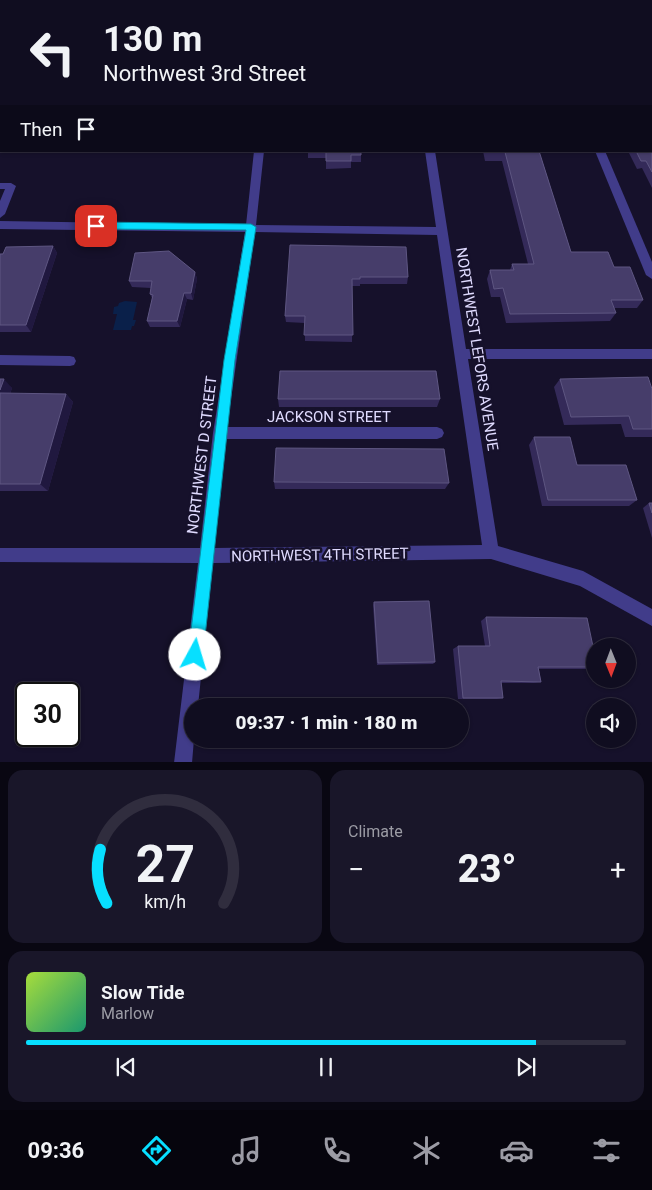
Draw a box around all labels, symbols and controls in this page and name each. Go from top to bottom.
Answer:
text: 130 m [103,19,202,60]
icon: left [20,20,85,85]
text: Northwest 3rd Street [103,61,306,86]
icon: arrive [72,115,100,143]
text: Then [20,118,62,141]
pin [75,205,117,247]
icon: arrive [82,212,110,240]
street label: NORTHWEST LEFORS AVENUE [452,246,502,452]
street label: NORTHWEST D STREET [183,375,221,535]
street label: JACKSON STREET [267,408,391,426]
street label: NORTHWEST 4TH STREET [231,544,409,566]
position arrow [168,628,220,680]
north arrow [586,638,636,688]
map controls [586,638,636,748]
speed limit sign: 30 [15,682,80,747]
button: sound [586,698,636,748]
text: 09:37 · 1 min · 180 m [235,711,418,734]
text: Climate [348,822,403,841]
text: 27 [135,834,195,895]
text: 23° [458,847,516,891]
text: − [348,853,364,886]
text: + [610,853,626,886]
text: km/h [144,891,186,912]
text: Slow Tide [101,981,184,1004]
text: Marlow [101,1004,154,1023]
icon: previous [112,1053,140,1081]
icon: pause [312,1053,340,1081]
icon: next [512,1053,540,1081]
icon: directions [139,1133,174,1168]
icon: music [229,1133,264,1168]
icon: phone [319,1133,354,1168]
icon: climate [409,1133,444,1168]
icon: car [499,1133,534,1168]
icon: filters [589,1133,624,1168]
text: 09:36 [28,1138,84,1163]

